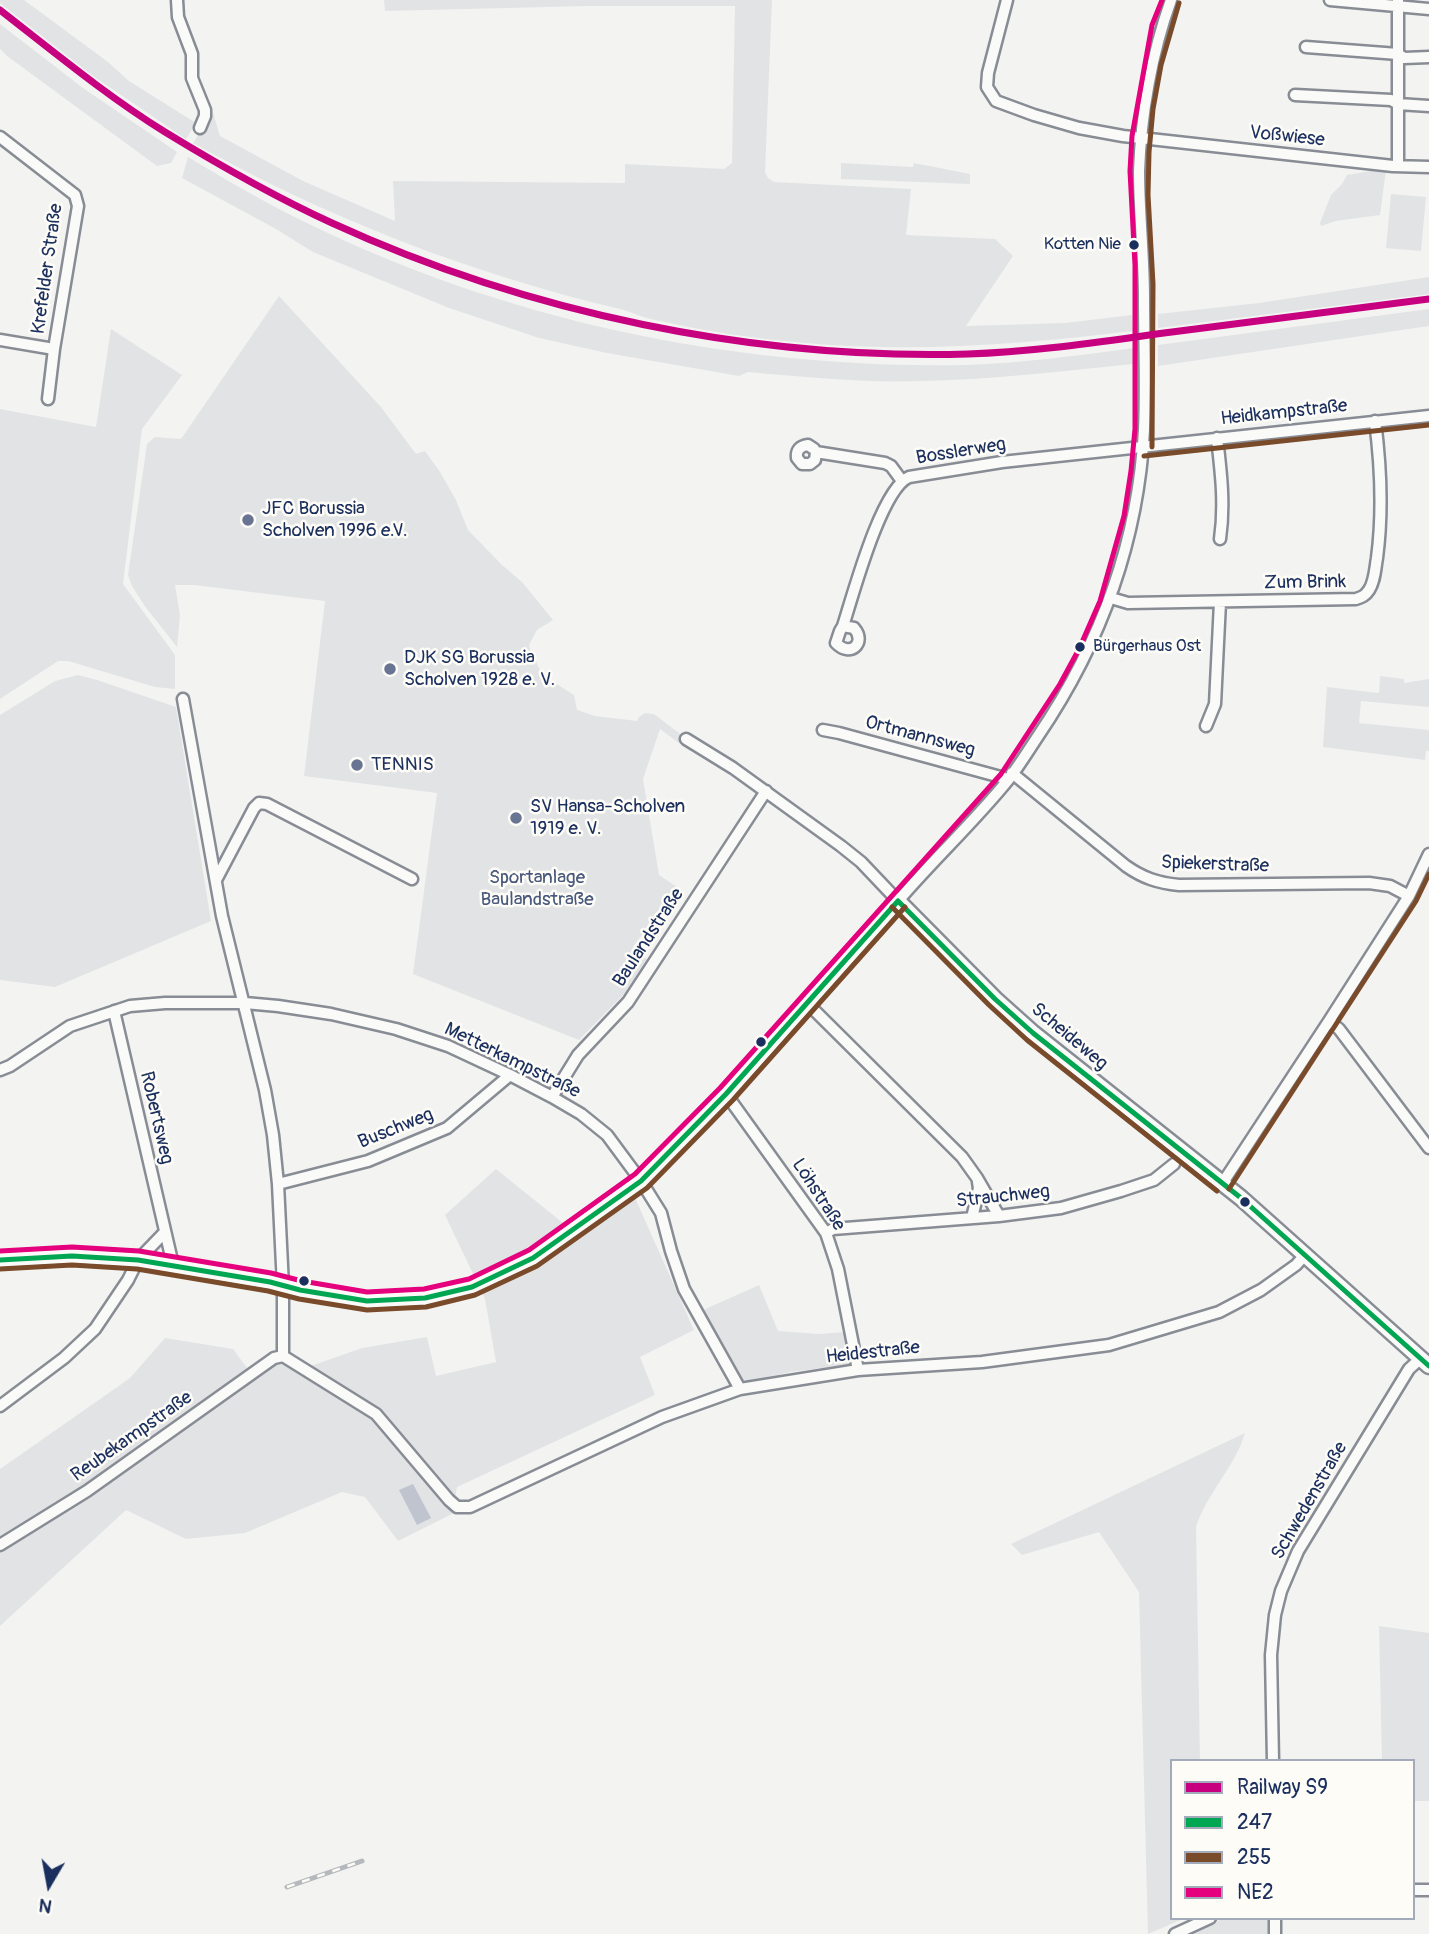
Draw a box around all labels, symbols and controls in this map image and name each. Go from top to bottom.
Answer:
street label: Voßwiese [1248,122,1326,152]
street label: Krefelder Straße [28,202,68,336]
place label: Kotten Nie [1044,235,1121,255]
marker: Kotten Nie [1127,238,1141,252]
street label: Heidkampstraße [1219,395,1349,431]
street label: Bosslerweg [915,434,1007,470]
place label: JFC Borussia Scholven 1996 e.V. [262,498,407,542]
marker: JFC Borussia Scholven 1996 e.V. [240,512,256,528]
street label: Zum Brink [1264,571,1346,595]
place label: Bürgerhaus Ost [1093,637,1201,657]
marker: Bürgerhaus Ost [1073,640,1087,654]
place label: DJK SG Borussia Scholven 1928 e. V. [404,647,555,691]
marker: DJK SG Borussia Scholven 1928 e. V. [382,661,398,677]
street label: Ortmannsweg [862,711,978,763]
place label: TENNIS [371,754,434,776]
marker: TENNIS [349,757,365,773]
place label: SV Hansa-Scholven 1919 e. V. [530,796,685,840]
marker: SV Hansa-Scholven 1919 e. V. [508,810,524,826]
street label: Spiekerstraße [1160,852,1270,878]
park label: Sportanlage Baulandstraße [480,867,594,911]
street label: Baulandstraße [609,884,689,992]
street label: Scheideweg [1026,998,1112,1076]
street label: Metterkampstraße [440,1018,584,1104]
unlabelled marker [754,1035,768,1049]
street label: Robertsweg [134,1069,178,1167]
street label: Buschweg [355,1104,437,1154]
street label: Löhstraße [786,1155,850,1235]
street label: Strauchweg [955,1181,1051,1213]
unlabelled marker [1238,1195,1252,1209]
unlabelled marker [297,1274,311,1288]
street label: Heidestraße [825,1337,921,1369]
street label: Reubekampstraße [67,1387,197,1487]
street label: Schwedenstraße [1267,1438,1353,1564]
legend [1170,1759,1415,1920]
text: Railway S9 [1237,1774,1328,1801]
text: 247 [1237,1809,1272,1836]
text: 255 [1237,1844,1272,1871]
north arrow [14,1850,84,1920]
text: NE2 [1237,1879,1274,1906]
text: N [37,1893,54,1919]

